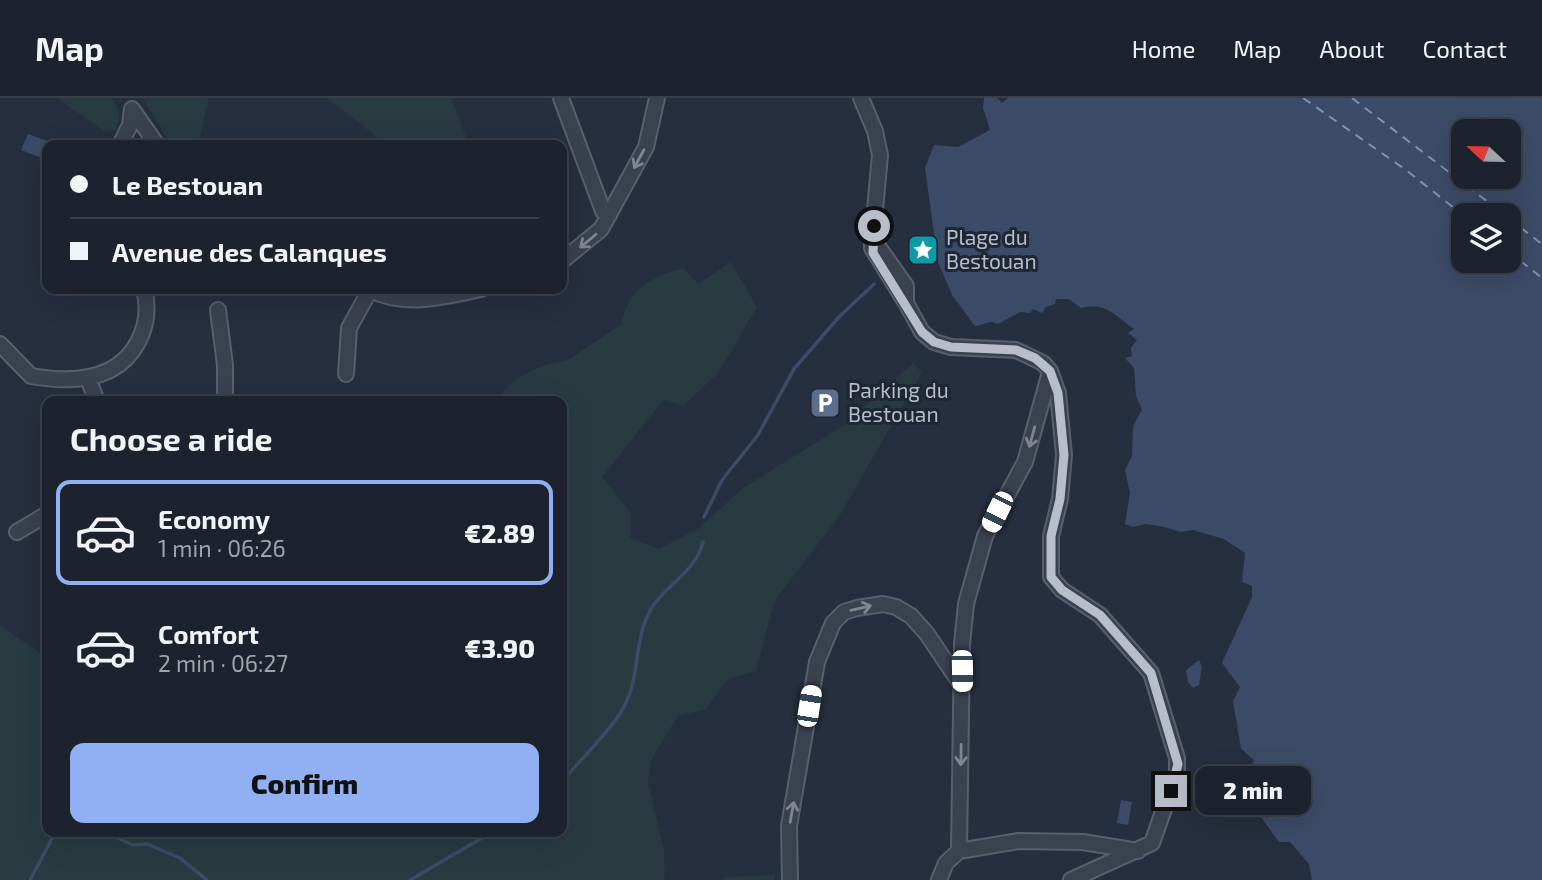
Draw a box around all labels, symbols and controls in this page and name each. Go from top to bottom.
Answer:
text: Map [35,28,104,68]
text: Home [1132,34,1195,63]
text: Map [1233,34,1281,63]
text: About [1319,34,1385,63]
text: Contact [1423,34,1507,63]
north arrow [1451,119,1521,189]
map controls [1451,119,1521,273]
one-way arrow [632,148,646,169]
text: Le Bestouan [112,169,263,200]
button: layers [1451,203,1521,273]
route start [858,210,890,242]
place label: Plage du Bestouan [946,224,1037,273]
one-way arrow [580,233,598,249]
place icon: Plage du Bestouan [906,233,940,267]
text: Avenue des Calanques [112,236,387,267]
place label: Parking du Bestouan [848,377,949,426]
parking icon: Parking du Bestouan [808,386,842,420]
text: Choose a ride [70,419,273,457]
one-way arrow [1025,425,1038,448]
car [979,489,1016,535]
icon: car [74,501,137,564]
text: Economy [158,503,270,534]
text: €2.89 [464,517,535,548]
text: 1 min · 06:26 [158,534,286,562]
one-way arrow [849,601,872,614]
icon: car [74,616,137,679]
text: Comfort [158,618,259,649]
text: €3.90 [464,632,535,663]
text: 2 min · 06:27 [158,649,288,677]
car [952,650,973,692]
car [796,684,823,728]
button: Confirm [70,743,539,823]
one-way arrow [955,744,968,767]
callout: 2 min [1196,766,1311,816]
route end [1155,775,1187,807]
text: 2 min [1223,776,1283,804]
one-way arrow [786,801,799,824]

